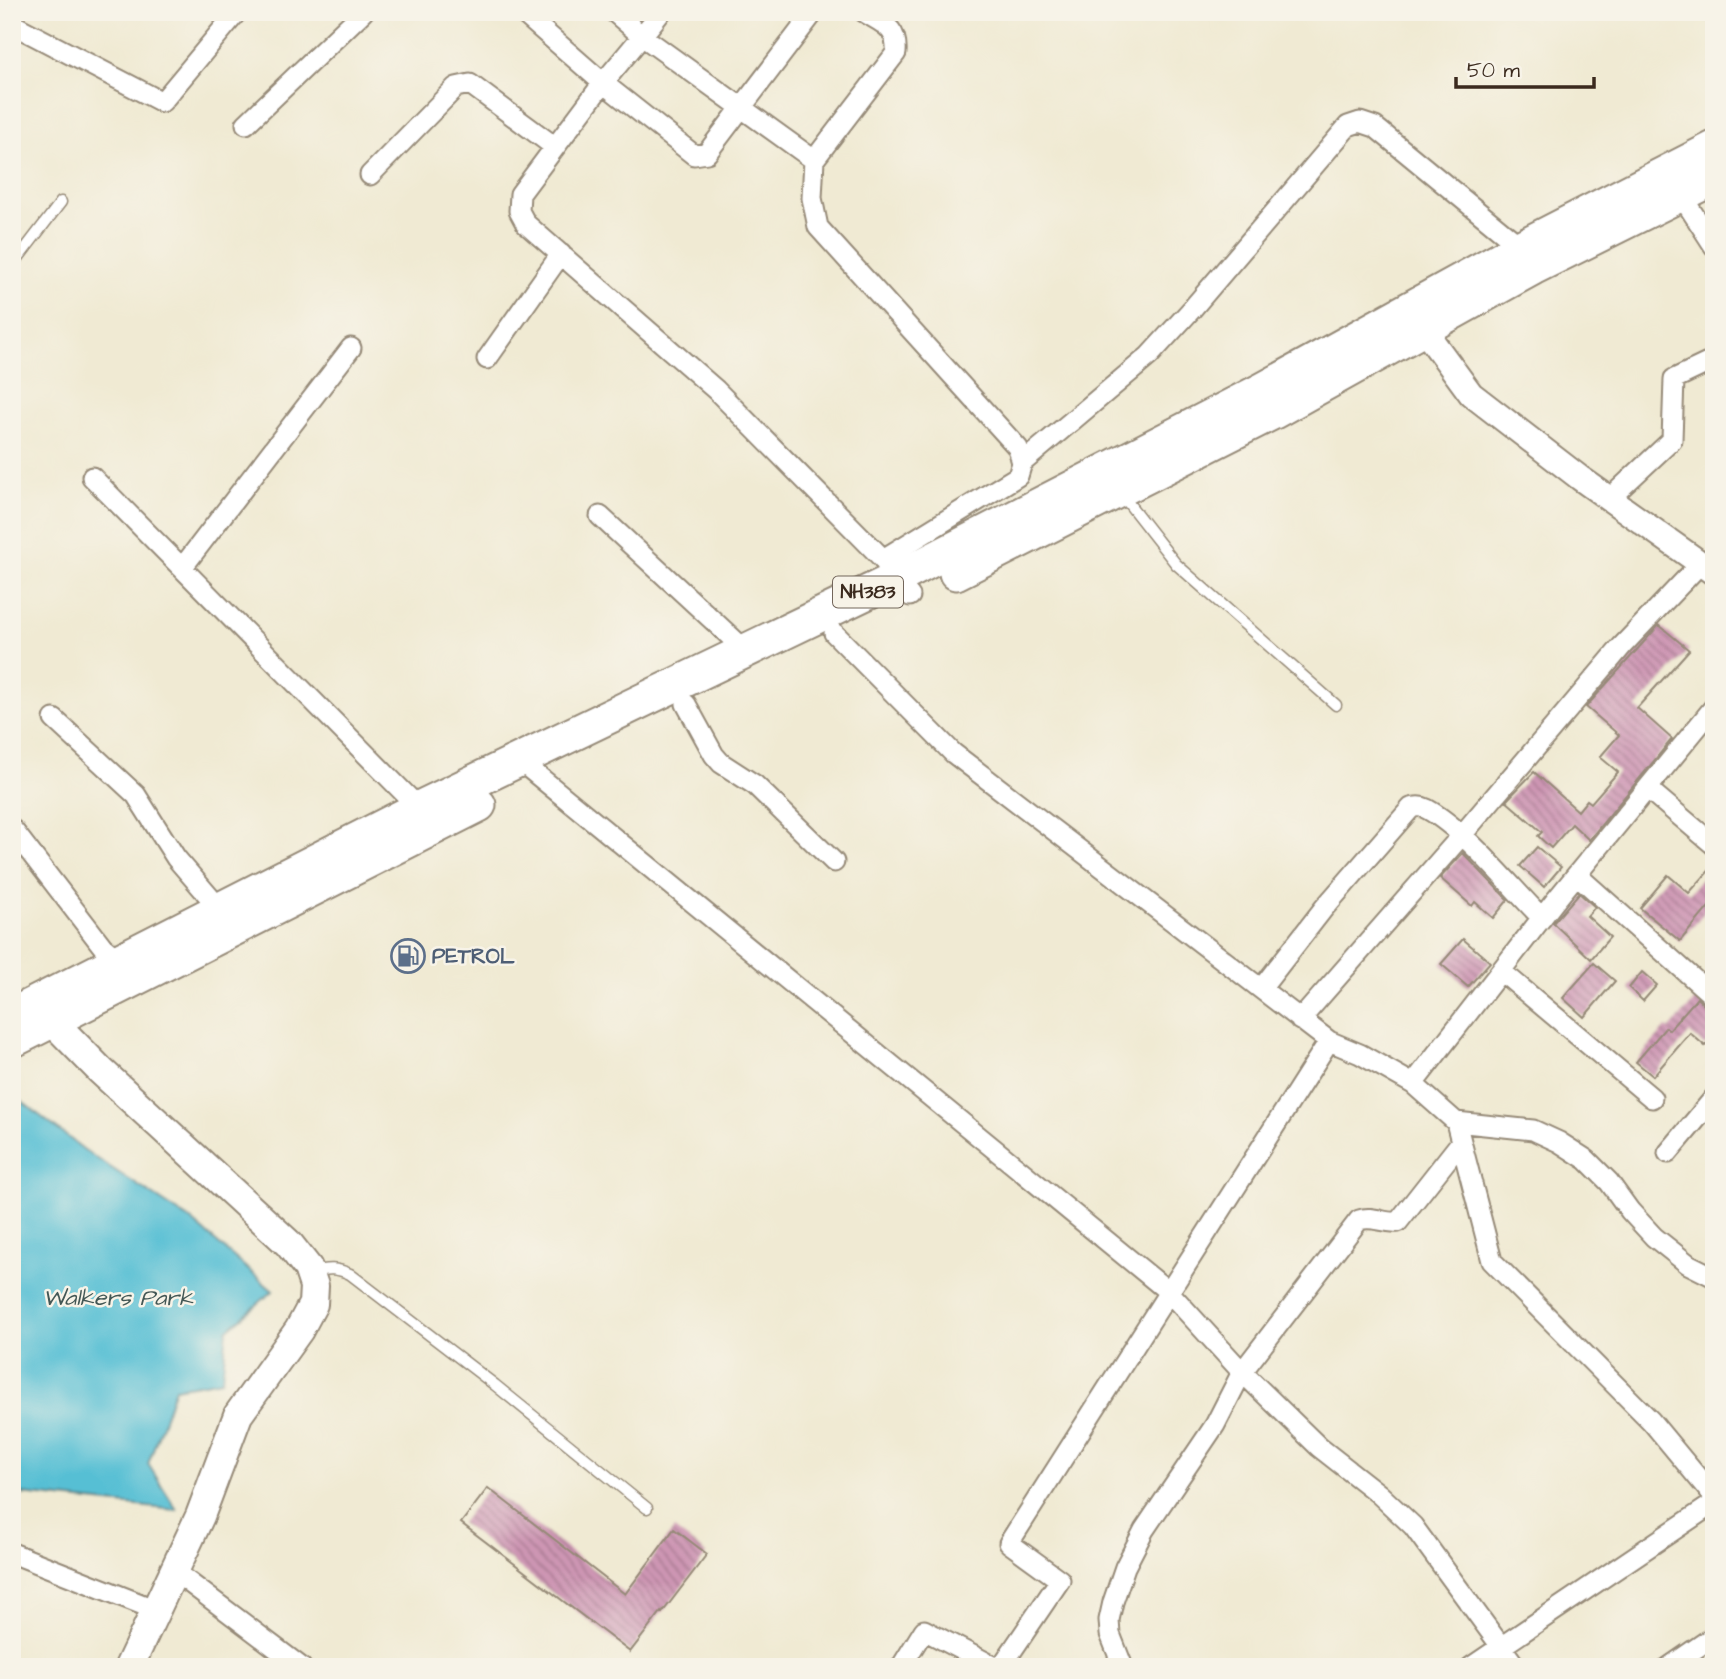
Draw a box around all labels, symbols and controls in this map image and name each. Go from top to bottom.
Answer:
scale bar [1456,46,1595,90]
text: 50 m [1467,56,1521,85]
road number: NH383 [833,576,903,608]
fuel station icon: PETROL [389,937,427,975]
place label: PETROL [432,942,515,971]
water label: Walkers Park [43,1282,194,1314]

